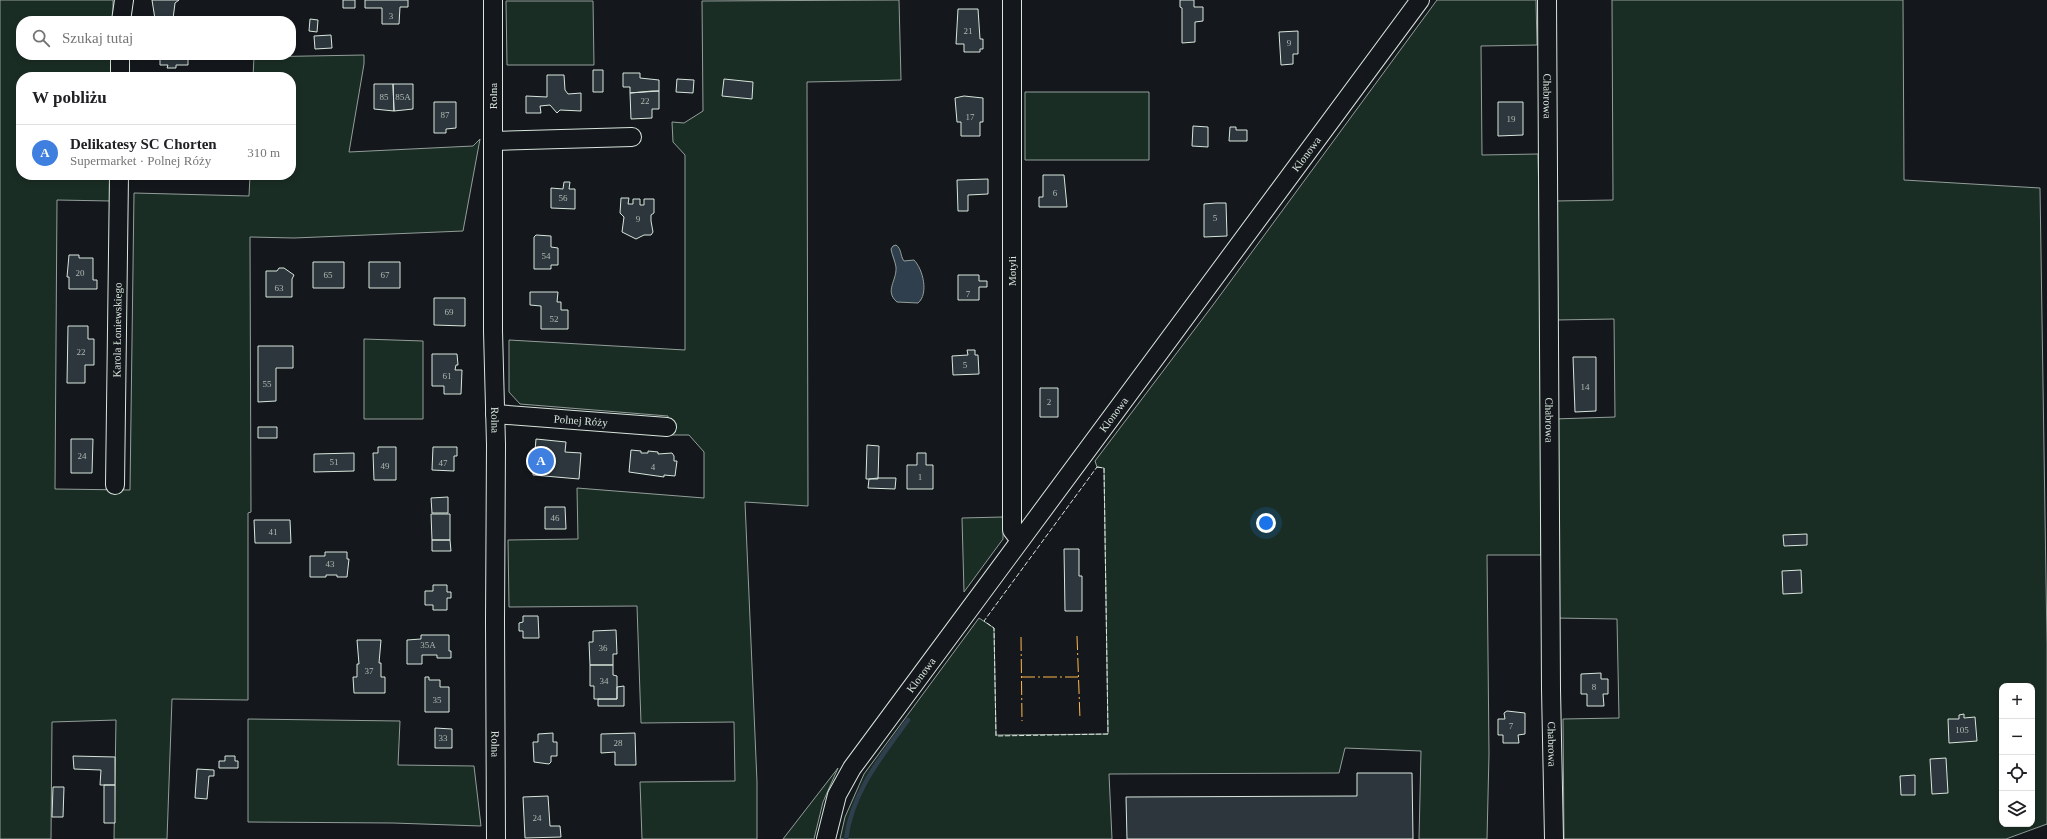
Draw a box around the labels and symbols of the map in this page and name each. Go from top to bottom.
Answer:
house number: 3 [389,11,394,21]
house number: 21 [964,26,973,36]
house number: 9 [1287,38,1292,48]
street label: Chabrowa [1541,73,1554,119]
street label: Rolna [487,83,499,109]
house number: 85 [380,92,389,102]
house number: 85A [395,92,411,102]
house number: 22 [641,96,650,106]
house number: 87 [441,110,450,120]
house number: 17 [966,112,975,122]
house number: 19 [1507,114,1516,124]
street label: Klonowa [1289,134,1323,174]
house number: 6 [1053,188,1058,198]
house number: 56 [559,193,568,203]
house number: 5 [1213,213,1218,223]
house number: 9 [636,214,641,224]
house number: 54 [542,251,551,261]
street label: Motyli [1006,256,1018,286]
house number: 20 [76,268,85,278]
house number: 65 [324,270,333,280]
house number: 67 [381,270,390,280]
street label: Karola Łoniewskiego [110,282,124,378]
house number: 63 [275,283,284,293]
house number: 7 [966,289,971,299]
house number: 69 [445,307,454,317]
house number: 52 [550,314,559,324]
house number: 22 [77,347,86,357]
house number: 5 [963,360,968,370]
house number: 61 [443,371,452,381]
house number: 55 [263,379,272,389]
house number: 14 [1581,382,1590,392]
street label: Klonowa [1097,395,1130,434]
house number: 2 [1047,397,1051,407]
street label: Chabrowa [1543,397,1556,443]
street label: Rolna [489,407,502,433]
street label: Polnej Róży [553,412,609,429]
pin: A [528,446,554,476]
house number: 24 [78,451,87,461]
house number: 51 [330,457,339,467]
house number: 47 [439,458,448,468]
house number: 49 [381,461,390,471]
house number: 4 [651,462,656,472]
house number: 1 [918,472,922,482]
house number: 46 [551,513,560,523]
your location [1256,513,1276,533]
house number: 41 [269,527,278,537]
house number: 43 [326,559,335,569]
house number: 35A [420,640,436,650]
house number: 36 [599,643,608,653]
street label: Klonowa [904,655,938,695]
house number: 37 [365,666,374,676]
house number: 34 [600,676,609,686]
house number: 8 [1592,682,1597,692]
house number: 35 [433,695,442,705]
house number: 7 [1509,721,1514,731]
street label: Chabrowa [1546,721,1559,767]
house number: 105 [1955,725,1969,735]
street label: Rolna [490,731,502,757]
house number: 33 [439,733,448,743]
house number: 28 [614,738,623,748]
house number: 24 [533,813,542,823]

